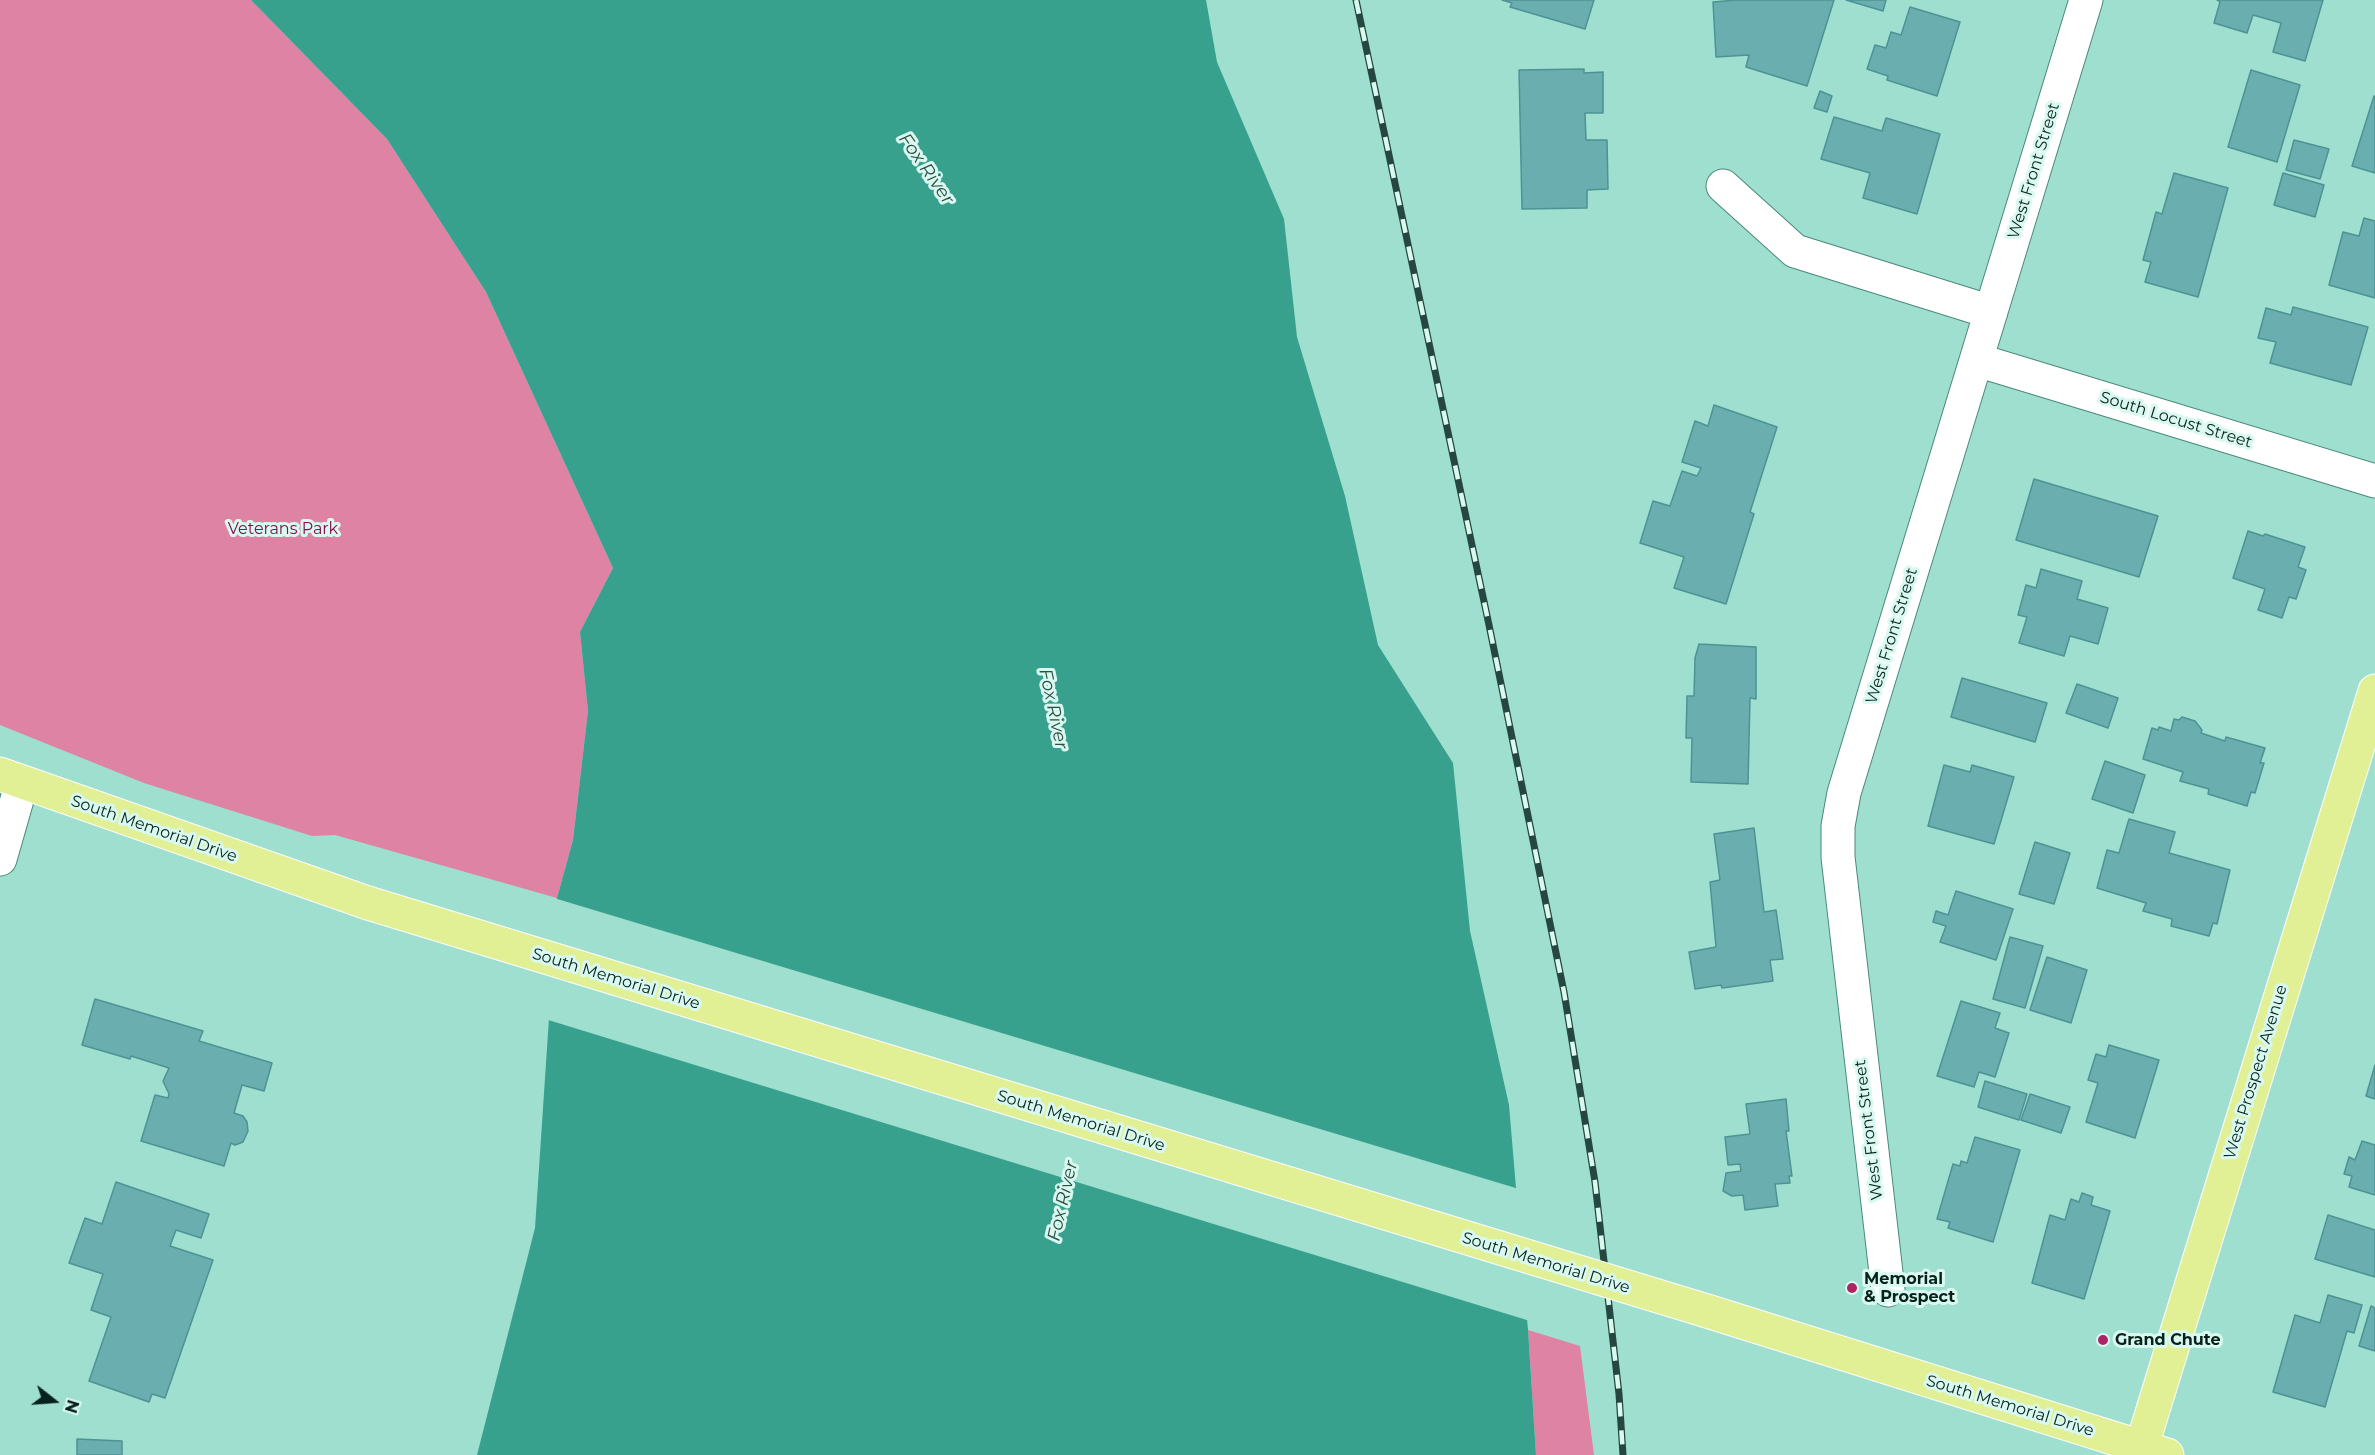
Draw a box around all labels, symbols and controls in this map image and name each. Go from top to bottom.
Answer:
street label: West Front Street [2004,101,2064,241]
water label: Fox River [894,129,958,209]
street label: South Locust Street [2098,388,2254,452]
park label: Veterans Park [228,519,338,539]
street label: West Front Street [1862,566,1922,706]
water label: Fox River [1034,667,1072,751]
street label: South Memorial Drive [68,792,240,866]
street label: South Memorial Drive [530,944,702,1014]
street label: West Prospect Avenue [2220,983,2292,1161]
street label: West Front Street [1851,1059,1887,1201]
street label: South Memorial Drive [995,1086,1167,1156]
water label: Fox River [1043,1159,1083,1243]
street label: South Memorial Drive [1460,1228,1632,1298]
place label: Memorial & Prospect [1864,1269,1955,1307]
marker: Memorial & Prospect [1845,1281,1859,1295]
place label: Grand Chute [2115,1330,2221,1350]
marker: Grand Chute [2096,1333,2110,1347]
north arrow [24,1371,84,1431]
street label: South Memorial Drive [1924,1371,2096,1441]
text: N [61,1397,83,1415]

